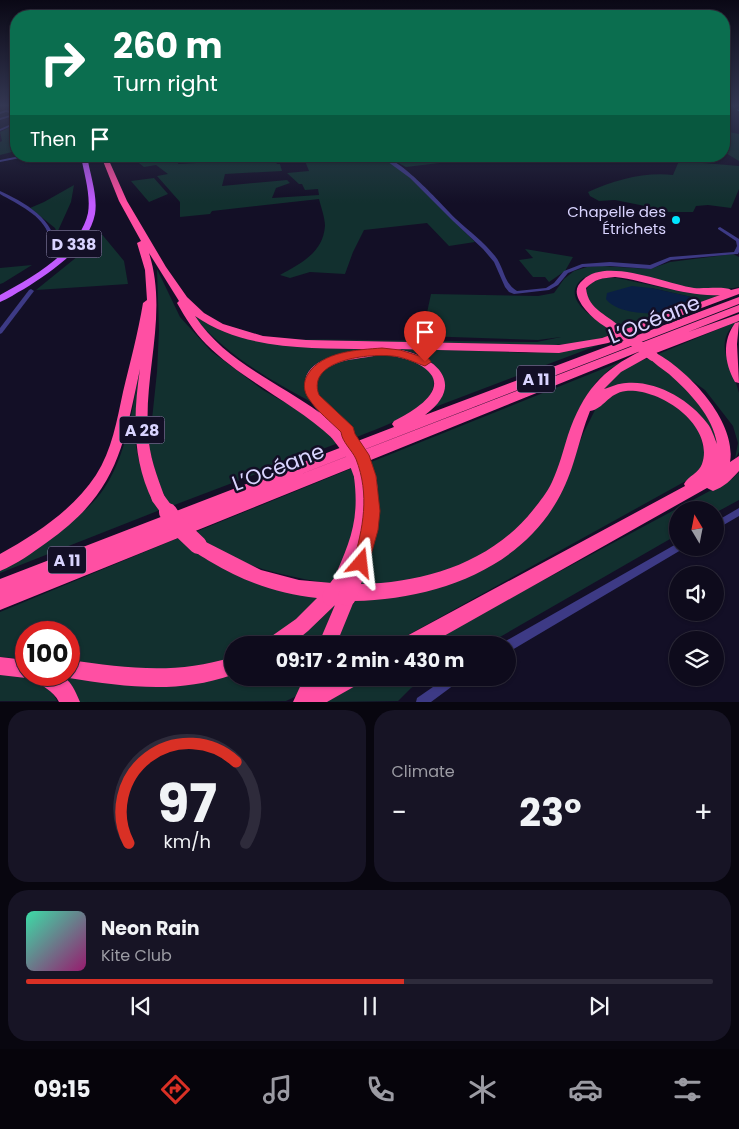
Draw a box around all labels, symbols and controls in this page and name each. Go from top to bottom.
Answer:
text: 260 m [113,21,223,70]
icon: right [30,30,95,95]
text: Turn right [113,68,218,99]
icon: arrive [86,125,114,153]
text: Then [30,126,76,153]
place label: Chapelle des Étrichets [567,201,666,239]
marker: Chapelle des Étrichets [670,214,682,226]
road number: D 338 [46,230,102,258]
street label: L’Océane [604,287,704,351]
pin [404,311,446,362]
icon: arrive [411,318,439,346]
road number: A 11 [517,366,555,392]
road number: A 28 [120,416,164,444]
street label: L’Océane [228,436,328,498]
north arrow [669,501,724,556]
map controls [669,501,724,686]
position arrow [334,536,386,588]
road number: A 11 [48,546,86,574]
button: sound [669,566,724,621]
speed limit sign: 100 [15,621,80,686]
button: layers [669,631,724,686]
text: 09:17 · 2 min · 430 m [276,647,464,674]
text: Climate [392,760,455,783]
text: 97 [157,767,217,840]
text: 23° [519,786,582,839]
text: − [392,793,407,832]
text: + [694,793,713,832]
text: km/h [163,829,211,854]
text: Neon Rain [101,915,200,942]
text: Kite Club [101,944,172,967]
icon: previous [127,992,155,1020]
icon: pause [356,992,384,1020]
icon: next [585,992,613,1020]
icon: directions [158,1072,193,1107]
icon: music [260,1072,295,1107]
icon: phone [363,1072,398,1107]
icon: climate [465,1072,500,1107]
icon: car [568,1072,603,1107]
icon: filters [670,1072,705,1107]
text: 09:15 [34,1074,90,1105]

